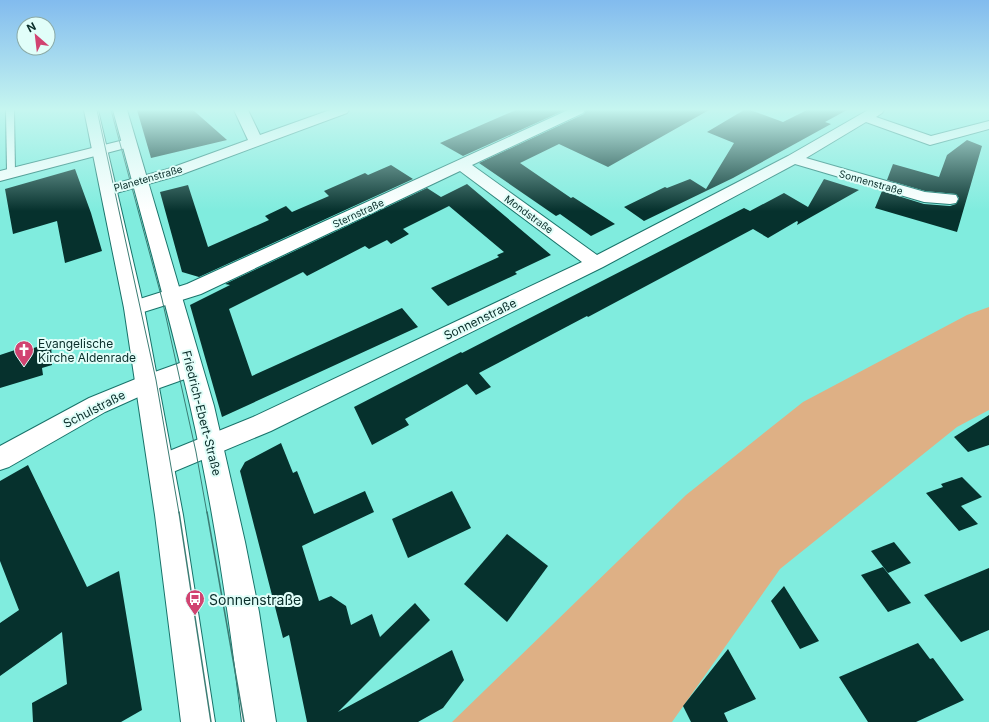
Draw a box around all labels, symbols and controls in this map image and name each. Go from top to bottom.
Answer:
north arrow [16,16,56,56]
text: N [24,19,38,35]
street label: Planetenstraße [112,162,184,194]
street label: Sonnenstraße [838,167,904,197]
street label: Mondstraße [502,192,556,236]
street label: Sternstraße [330,196,386,230]
street label: Sonnenstraße [441,295,519,343]
place label: Evangelische Kirche Aldenrade [38,336,136,365]
church icon: Evangelische Kirche Aldenrade [13,339,35,367]
street label: Friedrich-Ebert-Straße [179,349,225,477]
street label: Schulstraße [60,387,128,431]
bus stop icon: Sonnenstraße [184,588,206,616]
place label: Sonnenstraße [209,591,301,608]

